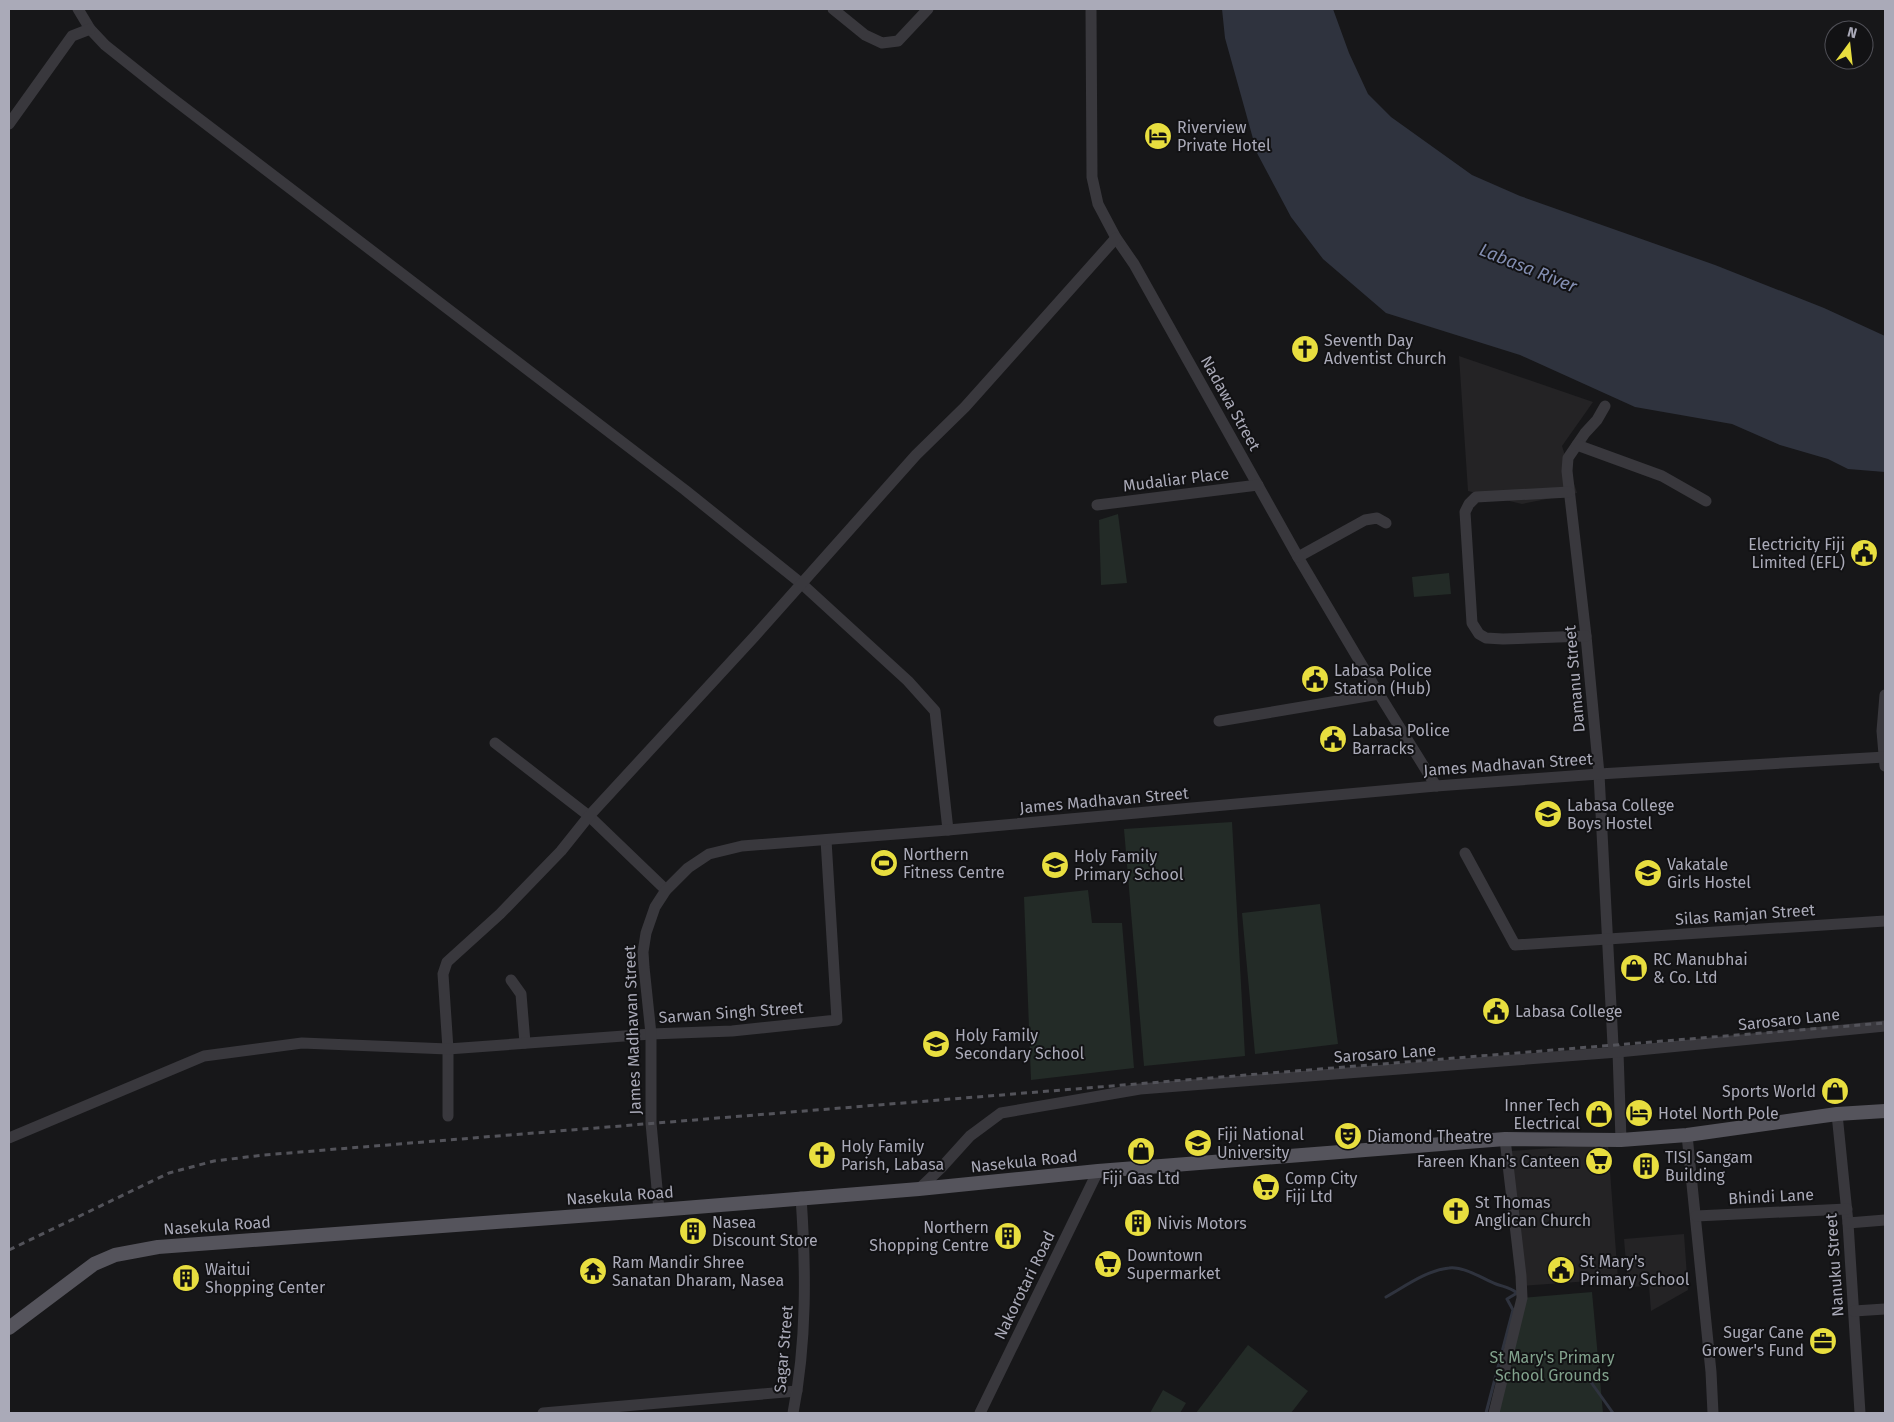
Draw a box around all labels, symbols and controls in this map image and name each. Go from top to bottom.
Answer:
north arrow [1824,20,1874,70]
text: N [1846,24,1859,42]
place label: Riverview Private Hotel [1177,118,1271,155]
hotel icon: Riverview Private Hotel [1143,121,1173,151]
water label: Labasa River [1476,238,1581,298]
place label: Seventh Day Adventist Church [1324,331,1447,368]
church icon: Seventh Day Adventist Church [1290,334,1320,364]
street label: Nadawa Street [1197,353,1265,454]
street label: Mudaliar Place [1122,464,1230,495]
place label: Electricity Fiji Limited (EFL) [1748,535,1845,572]
public building icon: Electricity Fiji Limited (EFL) [1849,538,1879,568]
street label: Damanu Street [1560,624,1589,733]
place label: Labasa Police Station (Hub) [1334,661,1432,698]
public building icon: Labasa Police Station (Hub) [1300,664,1330,694]
place label: Labasa Police Barracks [1352,721,1450,758]
public building icon: Labasa Police Barracks [1318,724,1348,754]
street label: James Madhavan Street [1423,749,1594,780]
street label: James Madhavan Street [1019,784,1190,817]
place label: Labasa College Boys Hostel [1567,796,1674,833]
school or university icon: Labasa College Boys Hostel [1533,799,1563,829]
place label: Northern Fitness Centre [903,845,1005,882]
place label: Holy Family Primary School [1074,847,1184,884]
sports icon: Northern Fitness Centre [869,848,899,878]
school or university icon: Holy Family Primary School [1040,850,1070,880]
place label: Vakatale Girls Hostel [1667,855,1751,892]
school or university icon: Vakatale Girls Hostel [1633,858,1663,888]
street label: Silas Ramjan Street [1674,900,1816,929]
street label: James Madhavan Street [620,945,645,1115]
place label: RC Manubhai & Co. Ltd [1653,950,1748,987]
shop icon: RC Manubhai & Co. Ltd [1619,953,1649,983]
public building icon: Labasa College [1481,996,1511,1026]
street label: Sarwan Singh Street [658,998,804,1027]
place label: Labasa College [1515,1002,1622,1021]
street label: Sarosaro Lane [1737,1005,1841,1034]
place label: Holy Family Secondary School [955,1026,1084,1063]
school or university icon: Holy Family Secondary School [921,1029,951,1059]
street label: Sarosaro Lane [1333,1040,1437,1067]
shop icon: Sports World [1820,1076,1850,1106]
place label: Sports World [1722,1082,1816,1101]
place label: Inner Tech Electrical [1504,1096,1580,1133]
hotel icon: Hotel North Pole [1624,1098,1654,1128]
shop icon: Inner Tech Electrical [1584,1099,1614,1129]
place label: Hotel North Pole [1658,1104,1779,1123]
theatre icon: Diamond Theatre [1333,1121,1363,1151]
place label: Fiji National University [1217,1125,1304,1162]
place label: Diamond Theatre [1367,1127,1492,1146]
school or university icon: Fiji National University [1183,1128,1213,1158]
shop icon: Fiji Gas Ltd [1126,1136,1156,1166]
place label: Holy Family Parish, Labasa [841,1137,944,1174]
church icon: Holy Family Parish, Labasa [807,1140,837,1170]
street label: Nasekula Road [970,1146,1079,1177]
supermarket icon: Fareen Khan's Canteen [1584,1146,1614,1176]
place label: TISI Sangam Building [1665,1148,1753,1185]
building icon: TISI Sangam Building [1631,1151,1661,1181]
place label: Fareen Khan's Canteen [1417,1152,1580,1171]
place label: Fiji Gas Ltd [1102,1169,1180,1188]
place label: Comp City Fiji Ltd [1285,1169,1358,1206]
supermarket icon: Comp City Fiji Ltd [1251,1172,1281,1202]
street label: Nasekula Road [566,1182,674,1209]
street label: Bhindi Lane [1728,1185,1814,1208]
place label: St Thomas Anglican Church [1475,1193,1591,1230]
church icon: St Thomas Anglican Church [1441,1196,1471,1226]
building icon: Nivis Motors [1123,1208,1153,1238]
street label: Nasekula Road [163,1212,271,1239]
place label: Nasea Discount Store [712,1213,818,1250]
street label: Nanuku Street [1821,1213,1848,1317]
place label: Nivis Motors [1157,1214,1247,1233]
building icon: Nasea Discount Store [678,1216,708,1246]
place label: Northern Shopping Centre [869,1218,989,1255]
building icon: Northern Shopping Centre [993,1221,1023,1251]
street label: Nakorotari Road [990,1228,1059,1343]
place label: Downtown Supermarket [1127,1246,1221,1283]
supermarket icon: Downtown Supermarket [1093,1249,1123,1279]
place label: St Mary's Primary School [1580,1252,1690,1289]
place label: Ram Mandir Shree Sanatan Dharam, Nasea [612,1253,784,1290]
public building icon: St Mary's Primary School [1546,1255,1576,1285]
temple icon: Ram Mandir Shree Sanatan Dharam, Nasea [578,1256,608,1286]
place label: Waitui Shopping Center [205,1260,326,1297]
building icon: Waitui Shopping Center [171,1263,201,1293]
street label: Sagar Street [770,1304,797,1394]
place label: Sugar Cane Grower's Fund [1702,1323,1804,1360]
office icon: Sugar Cane Grower's Fund [1808,1326,1838,1356]
park label: St Mary's Primary School Grounds [1489,1348,1615,1385]

